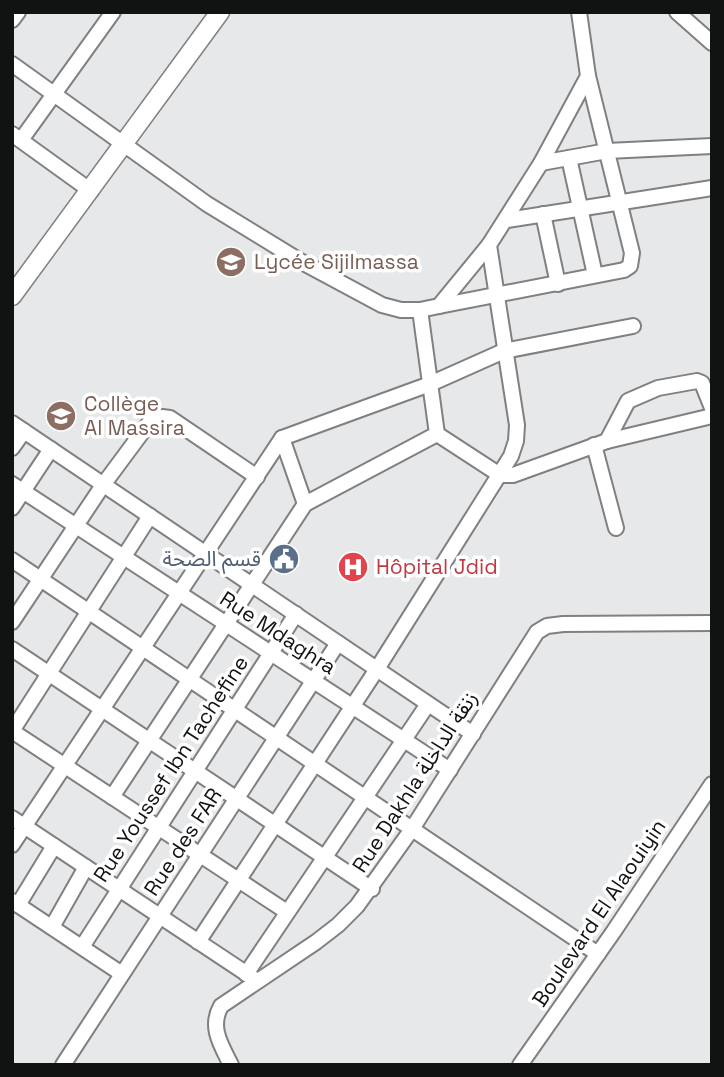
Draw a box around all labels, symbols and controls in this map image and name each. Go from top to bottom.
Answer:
school or university icon: Lycée Sijilmassa [214,245,248,279]
place label: Lycée Sijilmassa [254,248,419,275]
place label: Collège Al Massira [84,390,185,441]
school or university icon: Collège Al Massira [44,399,78,433]
public building icon: قسم الصحة [267,542,301,576]
place label: قسم الصحة [163,545,261,574]
hospital icon: Hôpital Jdid [336,550,370,584]
place label: Hôpital Jdid [376,553,498,580]
street label: Rue Mdaghra [215,585,342,680]
street label: Rue Youssef Ibn Tachefine [87,650,254,887]
street label: Rue Dakhla زنقة الداخلة [346,686,483,878]
street label: Rue des FAR [138,783,227,901]
street label: Boulevard El Alaouiyin [526,814,671,1012]

